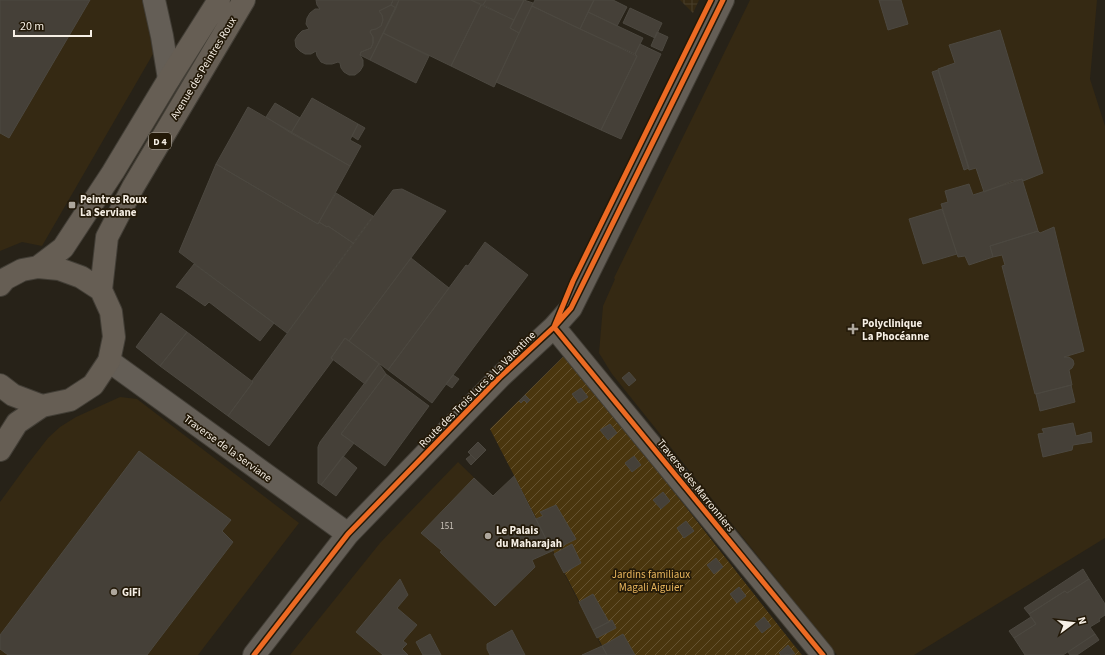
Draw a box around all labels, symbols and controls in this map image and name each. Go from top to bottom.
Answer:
scale bar [14,12,91,38]
street label: Avenue des Peintres Roux [167,14,240,122]
text: 20 m [20,18,44,35]
road number: D 4 [149,133,171,149]
place label: Peintres Roux La Serviane [80,192,148,220]
marker: Peintres Roux La Serviane [67,200,77,210]
place label: Polyclinique La Phocéanne [862,316,929,344]
marker: Polyclinique La Phocéanne [847,323,859,335]
street label: Route des Trois Lucs à La Valentine [416,327,539,451]
street label: Traverse de la Serviane [181,411,275,486]
street label: Traverse des Marronniers [654,436,738,535]
house number: 151 [440,520,454,533]
place label: Le Palais du Maharajah [496,523,562,551]
marker: Le Palais du Maharajah [483,531,493,541]
park label: Jardins familiaux Magali Aiguier [612,567,690,595]
place label: GiFi [122,585,141,600]
marker: GiFi [109,587,119,597]
north arrow [1053,603,1093,643]
text: N [1074,615,1090,626]

